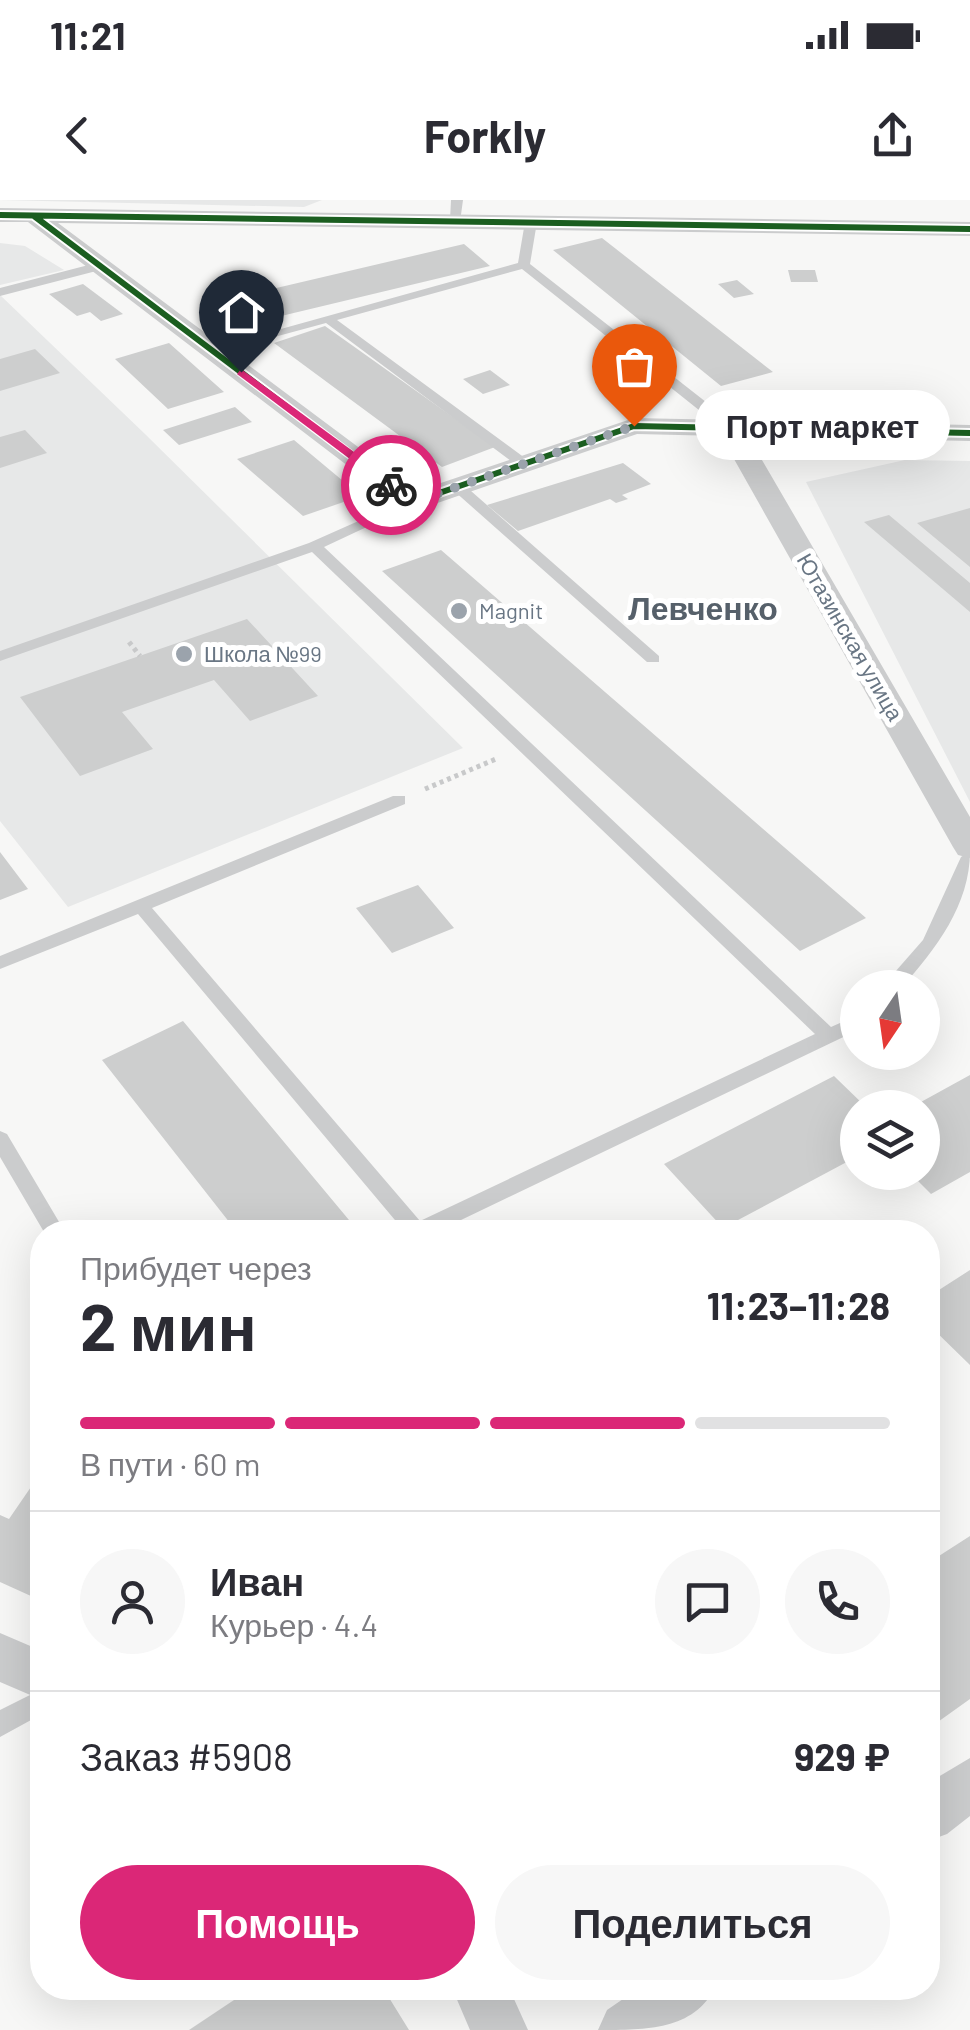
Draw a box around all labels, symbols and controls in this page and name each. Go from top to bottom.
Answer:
text: 11:21 [50,12,126,58]
icon: back [50,108,105,163]
text: Forkly [424,108,546,162]
icon: share [865,108,920,163]
pin [199,270,284,373]
icon: home [214,285,269,340]
pin [592,324,677,427]
icon: bag [607,339,662,394]
callout: Порт маркет [694,391,949,461]
text: Порт маркет [726,406,919,444]
courier [341,435,441,535]
icon: bike [364,458,419,513]
street label: Ютазинская улица [792,548,910,726]
district label: Левченко [628,588,778,626]
place label: Magnit [479,597,543,623]
marker: Magnit [448,600,470,622]
place label: Школа №99 [204,640,322,666]
marker: Школа №99 [173,643,195,665]
north arrow [840,970,940,1070]
map controls [840,970,940,1190]
button: layers [840,1090,940,1190]
text: Прибудет через [80,1248,312,1286]
text: 11:23–11:28 [707,1282,890,1328]
text: 2 мин [80,1286,257,1364]
text: В пути · 60 m [80,1444,261,1482]
button: person [80,1549,185,1654]
button: chat [655,1549,760,1654]
button: phone [785,1549,890,1654]
text: Иван [210,1558,304,1604]
text: Курьер · 4.4 [210,1605,378,1643]
text: Заказ #5908 [80,1733,293,1779]
text: 929 ₽ [794,1733,890,1779]
button: Помощь [80,1865,475,1980]
button: Поделиться [495,1865,890,1980]

